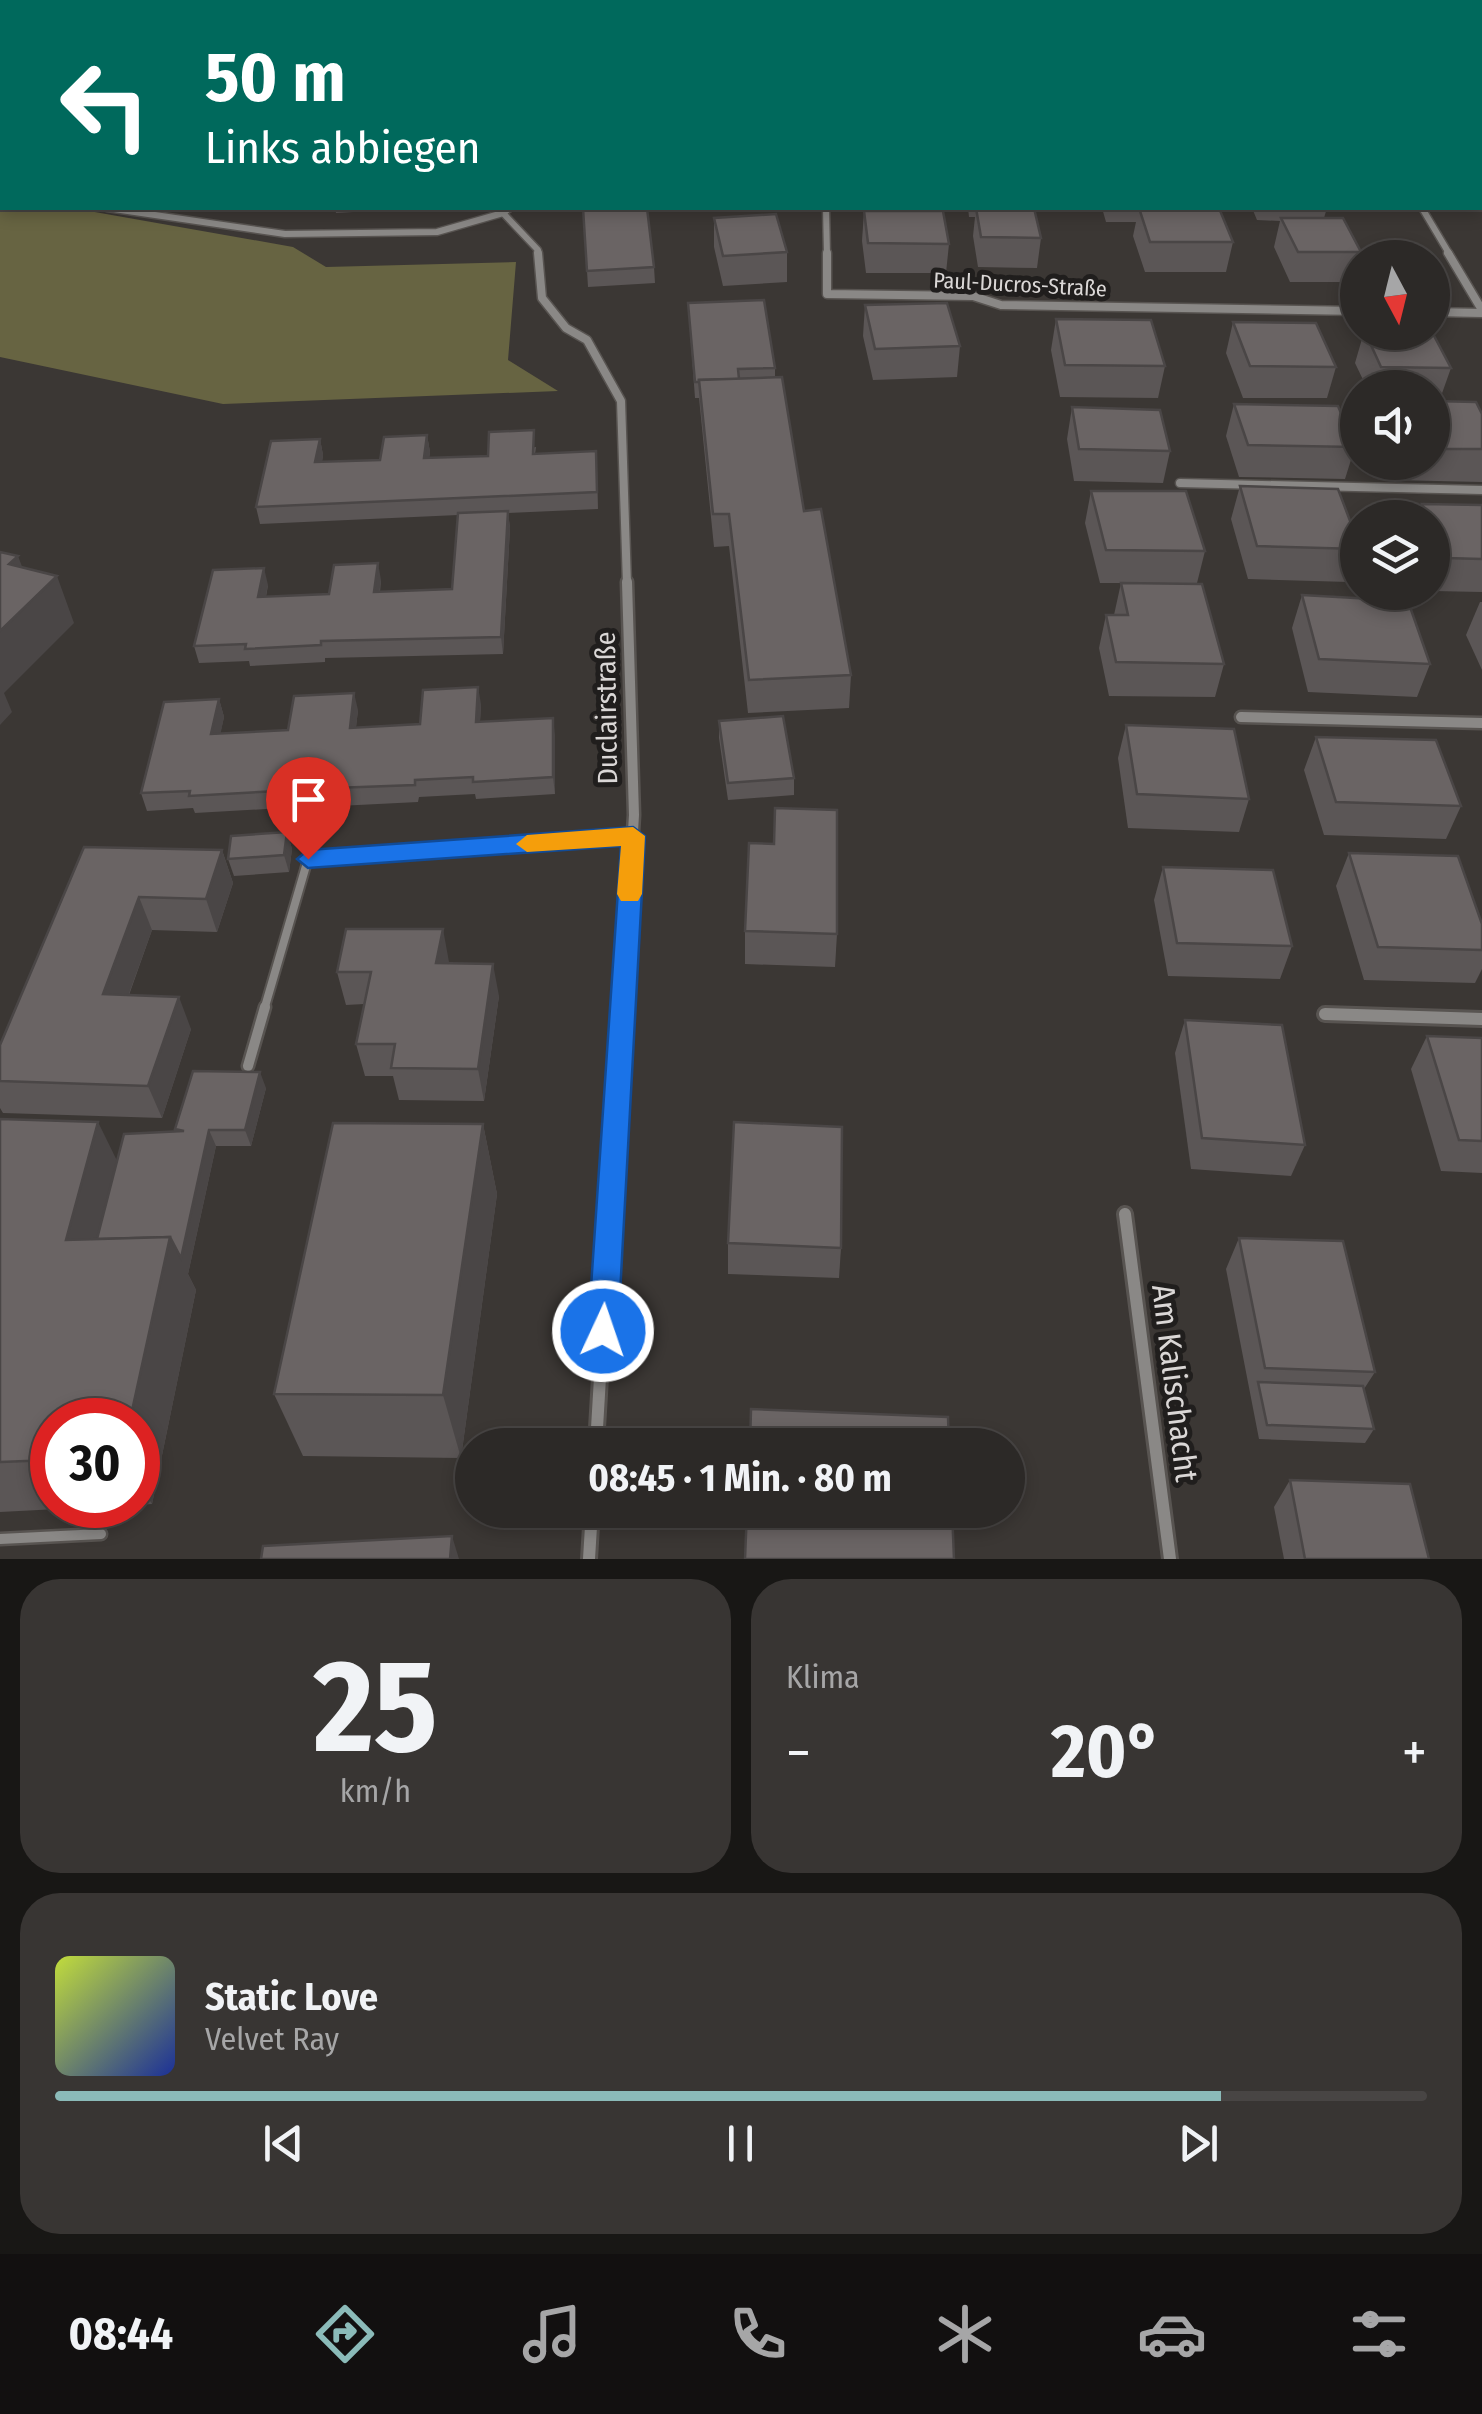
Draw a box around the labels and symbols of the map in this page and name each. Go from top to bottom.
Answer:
north arrow [1340,240,1450,350]
street label: Paul-Ducros-Straße [933,266,1107,303]
street label: Duclairstraße [589,631,624,785]
pin [266,757,351,860]
position arrow [551,1279,655,1383]
street label: Am Kalischacht [1144,1282,1206,1484]
speed limit sign: 30 [30,1398,160,1528]

